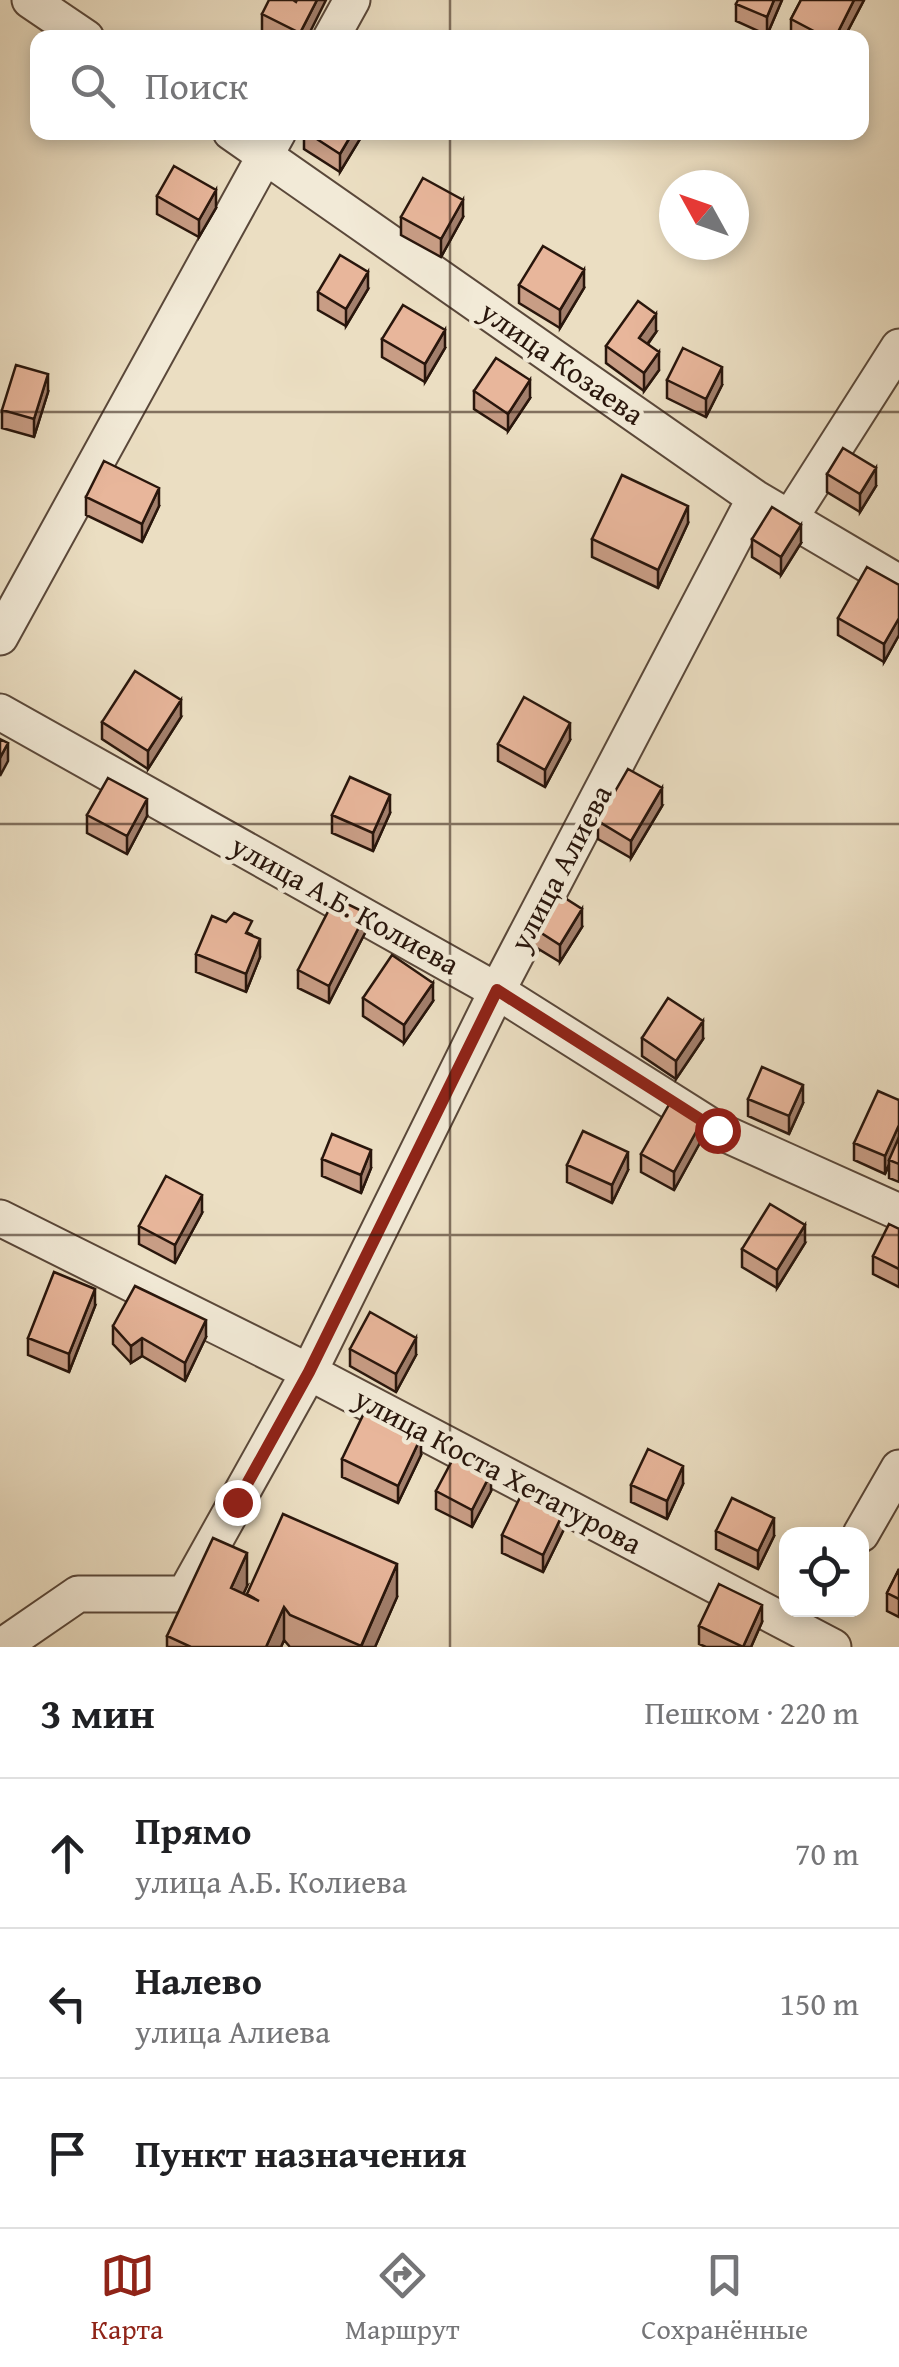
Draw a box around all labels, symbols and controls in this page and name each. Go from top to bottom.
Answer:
search box [30,30,869,140]
text: Поиск [145,57,248,113]
icon: search [65,58,120,113]
north arrow [659,170,749,260]
street label: улица Козаева [471,289,654,436]
street label: улица Алиева [497,776,623,960]
street label: улица А.Б. Колиева [222,823,468,986]
route start [695,1108,741,1154]
street label: улица Коста Хетагурова [346,1375,651,1565]
route end [215,1480,261,1526]
map controls [779,1527,869,1617]
button: locate [779,1527,869,1617]
text: 3 мин [40,1682,155,1743]
text: Пешком · 220 m [644,1689,859,1736]
text: Прямо [135,1802,251,1858]
icon: ahead [40,1826,95,1881]
text: 70 m [795,1830,859,1877]
text: улица А.Б. Колиева [135,1858,407,1905]
text: Налево [135,1952,262,2008]
icon: left [40,1976,95,2031]
text: 150 m [780,1980,859,2027]
text: улица Алиева [135,2008,330,2055]
text: Пункт назначения [135,2125,467,2181]
icon: arrive [40,2126,95,2181]
tab: Карта [91,2248,163,2349]
tab: Маршрут [345,2248,460,2349]
tab: Сохранённые [641,2248,808,2349]

